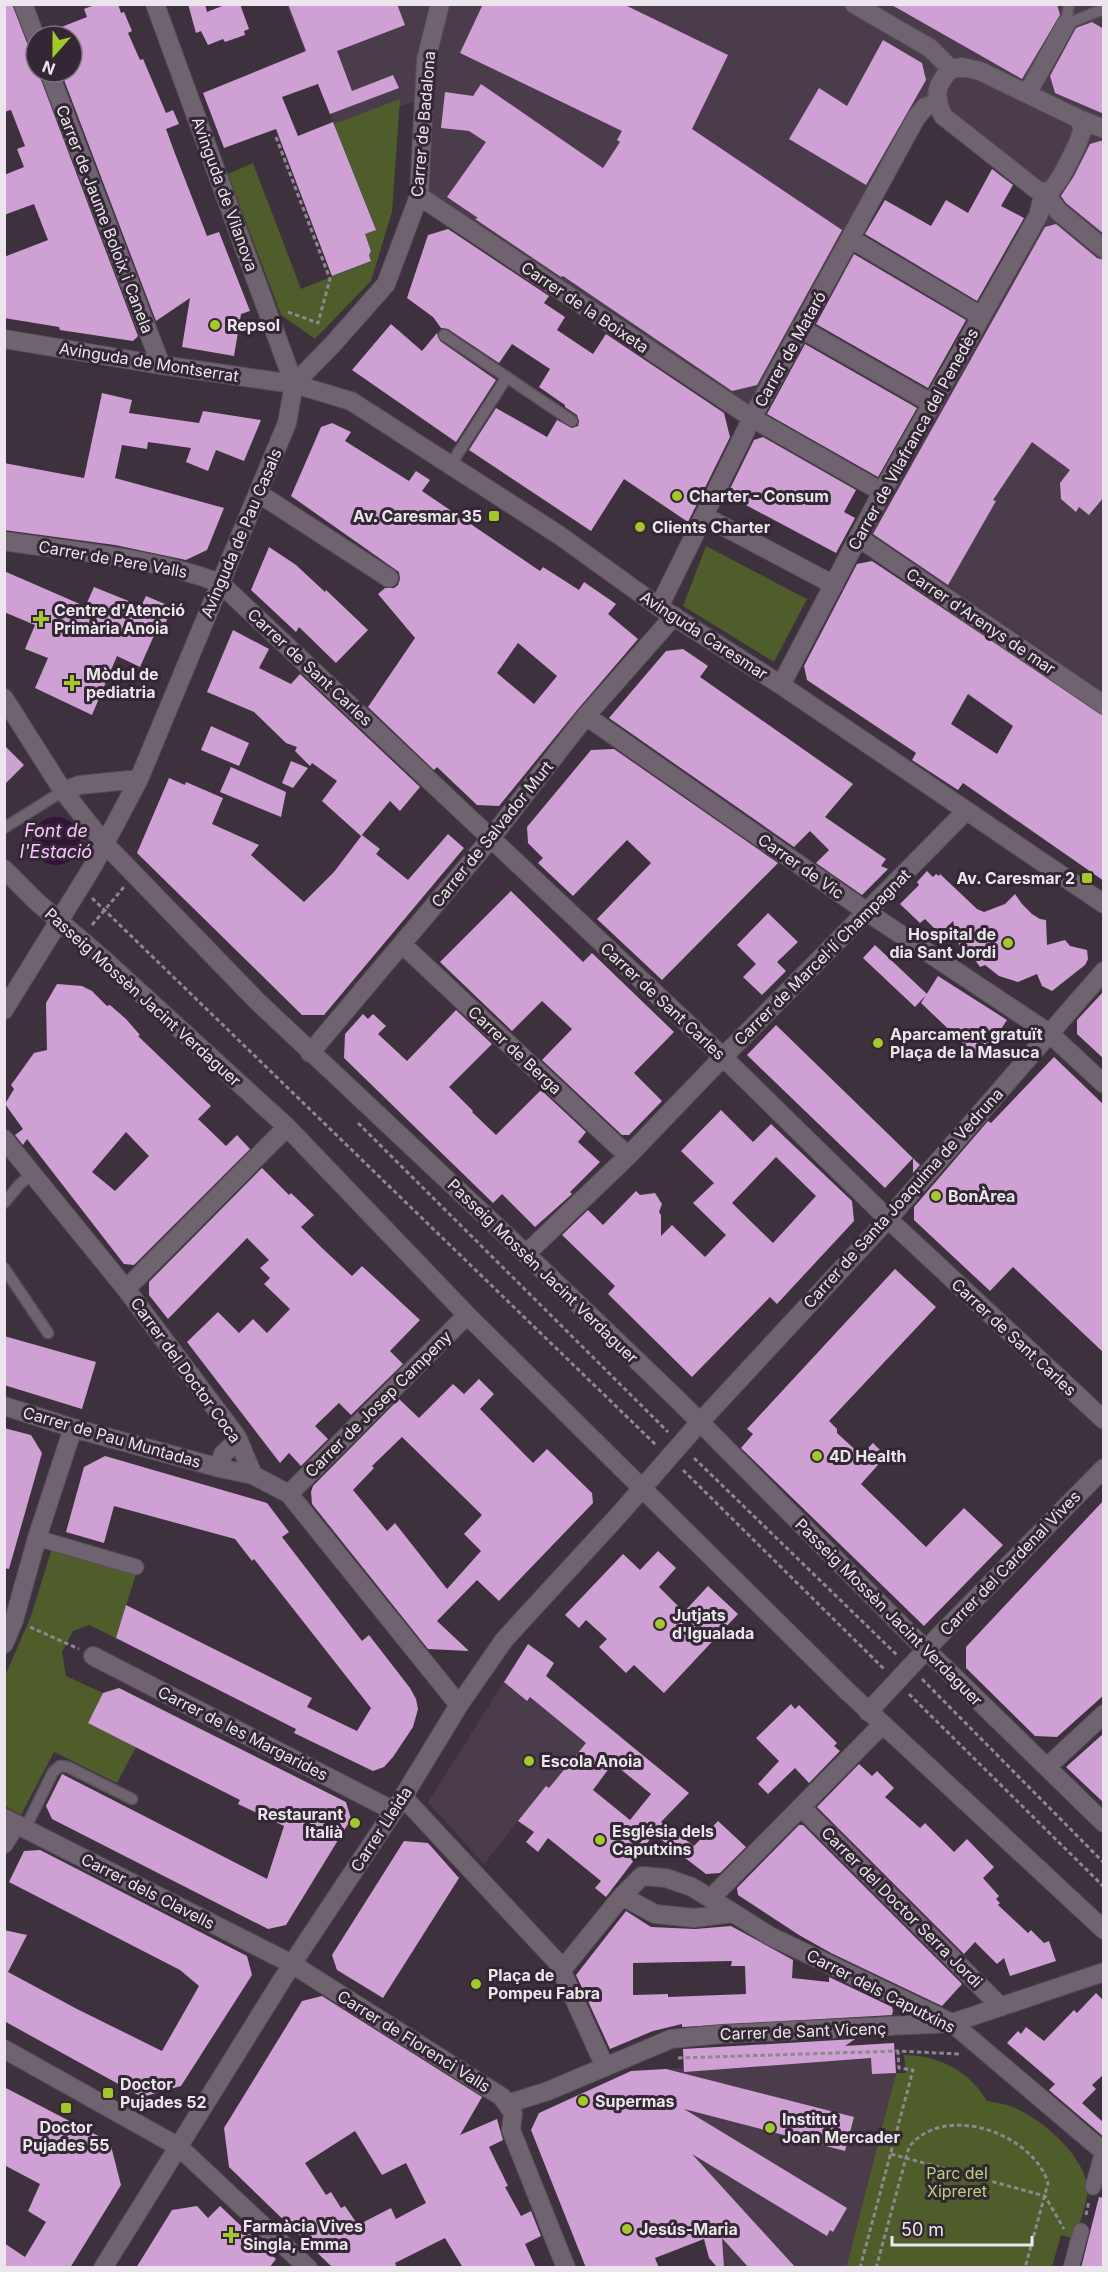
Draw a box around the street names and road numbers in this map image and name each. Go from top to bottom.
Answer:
street label: Carrer de Badalona [407,50,439,198]
street label: Carrer de Jaume Boloix i Canela [52,102,158,336]
street label: Avinguda de Vilanova [188,114,262,274]
street label: Carrer de la Boixeta [517,257,653,357]
street label: Carrer de Mataró [750,288,830,410]
street label: Carrer de Vilafranca del Penedès [844,325,982,553]
street label: Avinguda de Montserrat [58,338,240,386]
street label: Avinguda de Pau Casals [196,445,286,621]
street label: Carrer de Pere Valls [37,536,189,582]
street label: Carrer d'Arenys de mar [903,564,1059,678]
street label: Avinguda Caresmar [636,586,772,684]
street label: Carrer de Sant Carles [243,604,377,730]
street label: Carrer de Salvador Murt [427,757,557,911]
street label: Carrer de Vic [754,829,848,903]
street label: Carrer de Marcel·lí Champagnat [730,865,914,1049]
street label: Passeig Mossèn Jacint Verdaguer [41,904,245,1090]
street label: Carrer de Sant Carles [596,938,730,1064]
street label: Carrer de Berga [464,1002,566,1098]
street label: Carrer de Santa Joaquima de Vedruna [799,1084,1007,1312]
street label: Passeig Mossèn Jacint Verdaguer [444,1175,642,1367]
street label: Carrer de Sant Carles [947,1274,1081,1400]
street label: Carrer del Doctor Coca [126,1293,246,1447]
street label: Carrer de Josep Campeny [301,1327,455,1481]
street label: Carrer de Pau Muntadas [21,1402,203,1472]
street label: Carrer del Cardenal Vives [935,1486,1085,1640]
street label: Passeig Mossèn Jacint Verdaguer [791,1514,987,1710]
street label: Carrer de les Margarides [155,1681,331,1785]
street label: Carrer Lleida [346,1783,416,1875]
street label: Carrer del Doctor Serra Jordi [817,1822,987,1992]
street label: Carrer dels Clavells [78,1849,218,1933]
street label: Carrer dels Caputxins [803,1945,959,2037]
street label: Carrer de Florenci Valls [334,1986,494,2096]
street label: Carrer de Sant Vicenç [719,2018,887,2044]

